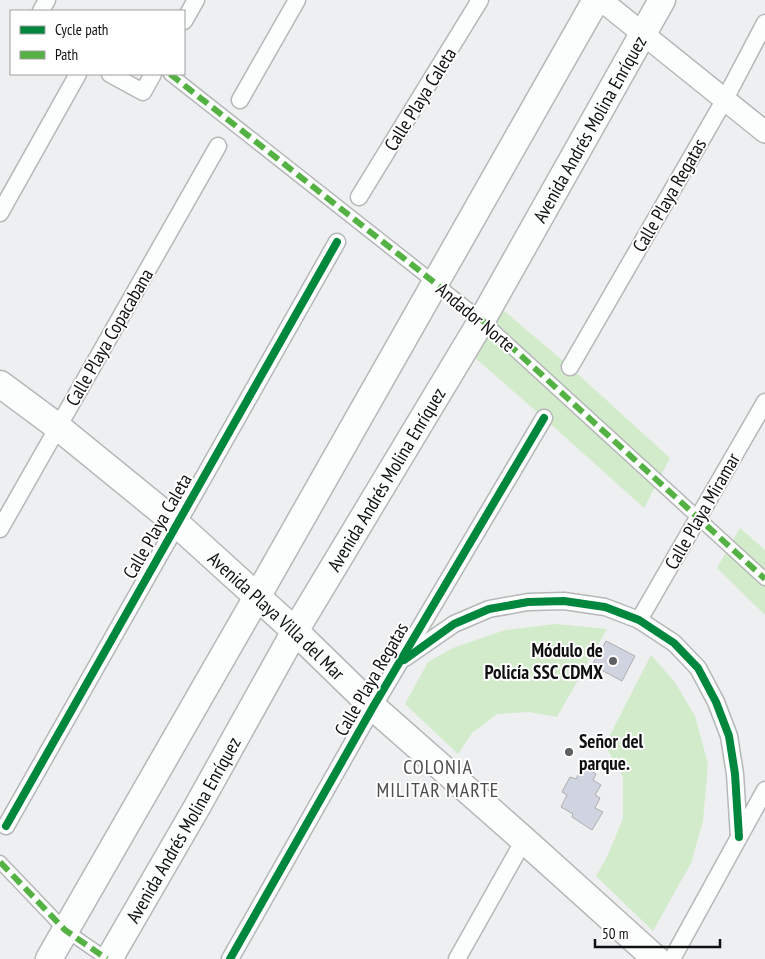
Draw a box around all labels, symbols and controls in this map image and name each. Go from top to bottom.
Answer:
legend [10,10,185,75]
text: Cycle path [55,20,108,39]
street label: Avenida Andrés Molina Enríquez [527,31,651,227]
street label: Calle Playa Caleta [379,43,461,155]
text: Path [55,45,78,64]
street label: Calle Playa Regatas [627,134,711,256]
street label: Calle Playa Copacabana [60,264,158,410]
street label: Andador Norte [432,277,521,357]
street label: Avenida Andrés Molina Enríquez [322,383,451,576]
street label: Calle Playa Miramar [659,448,745,573]
street label: Calle Playa Caleta [117,469,197,583]
street label: Avenida Playa Villa del Mar [203,546,350,685]
street label: Calle Playa Regatas [329,618,413,740]
place label: Módulo de Policía SSC CDMX [485,638,603,684]
marker: Módulo de Policía SSC CDMX [607,655,619,667]
place label: Señor del parque. [579,729,644,775]
street label: Avenida Andrés Molina Enríquez [121,732,246,927]
marker: Señor del parque. [563,746,575,758]
district label: COLONIA MILITAR MARTE [377,754,499,803]
scale bar [595,916,720,948]
text: 50 m [602,924,628,943]

